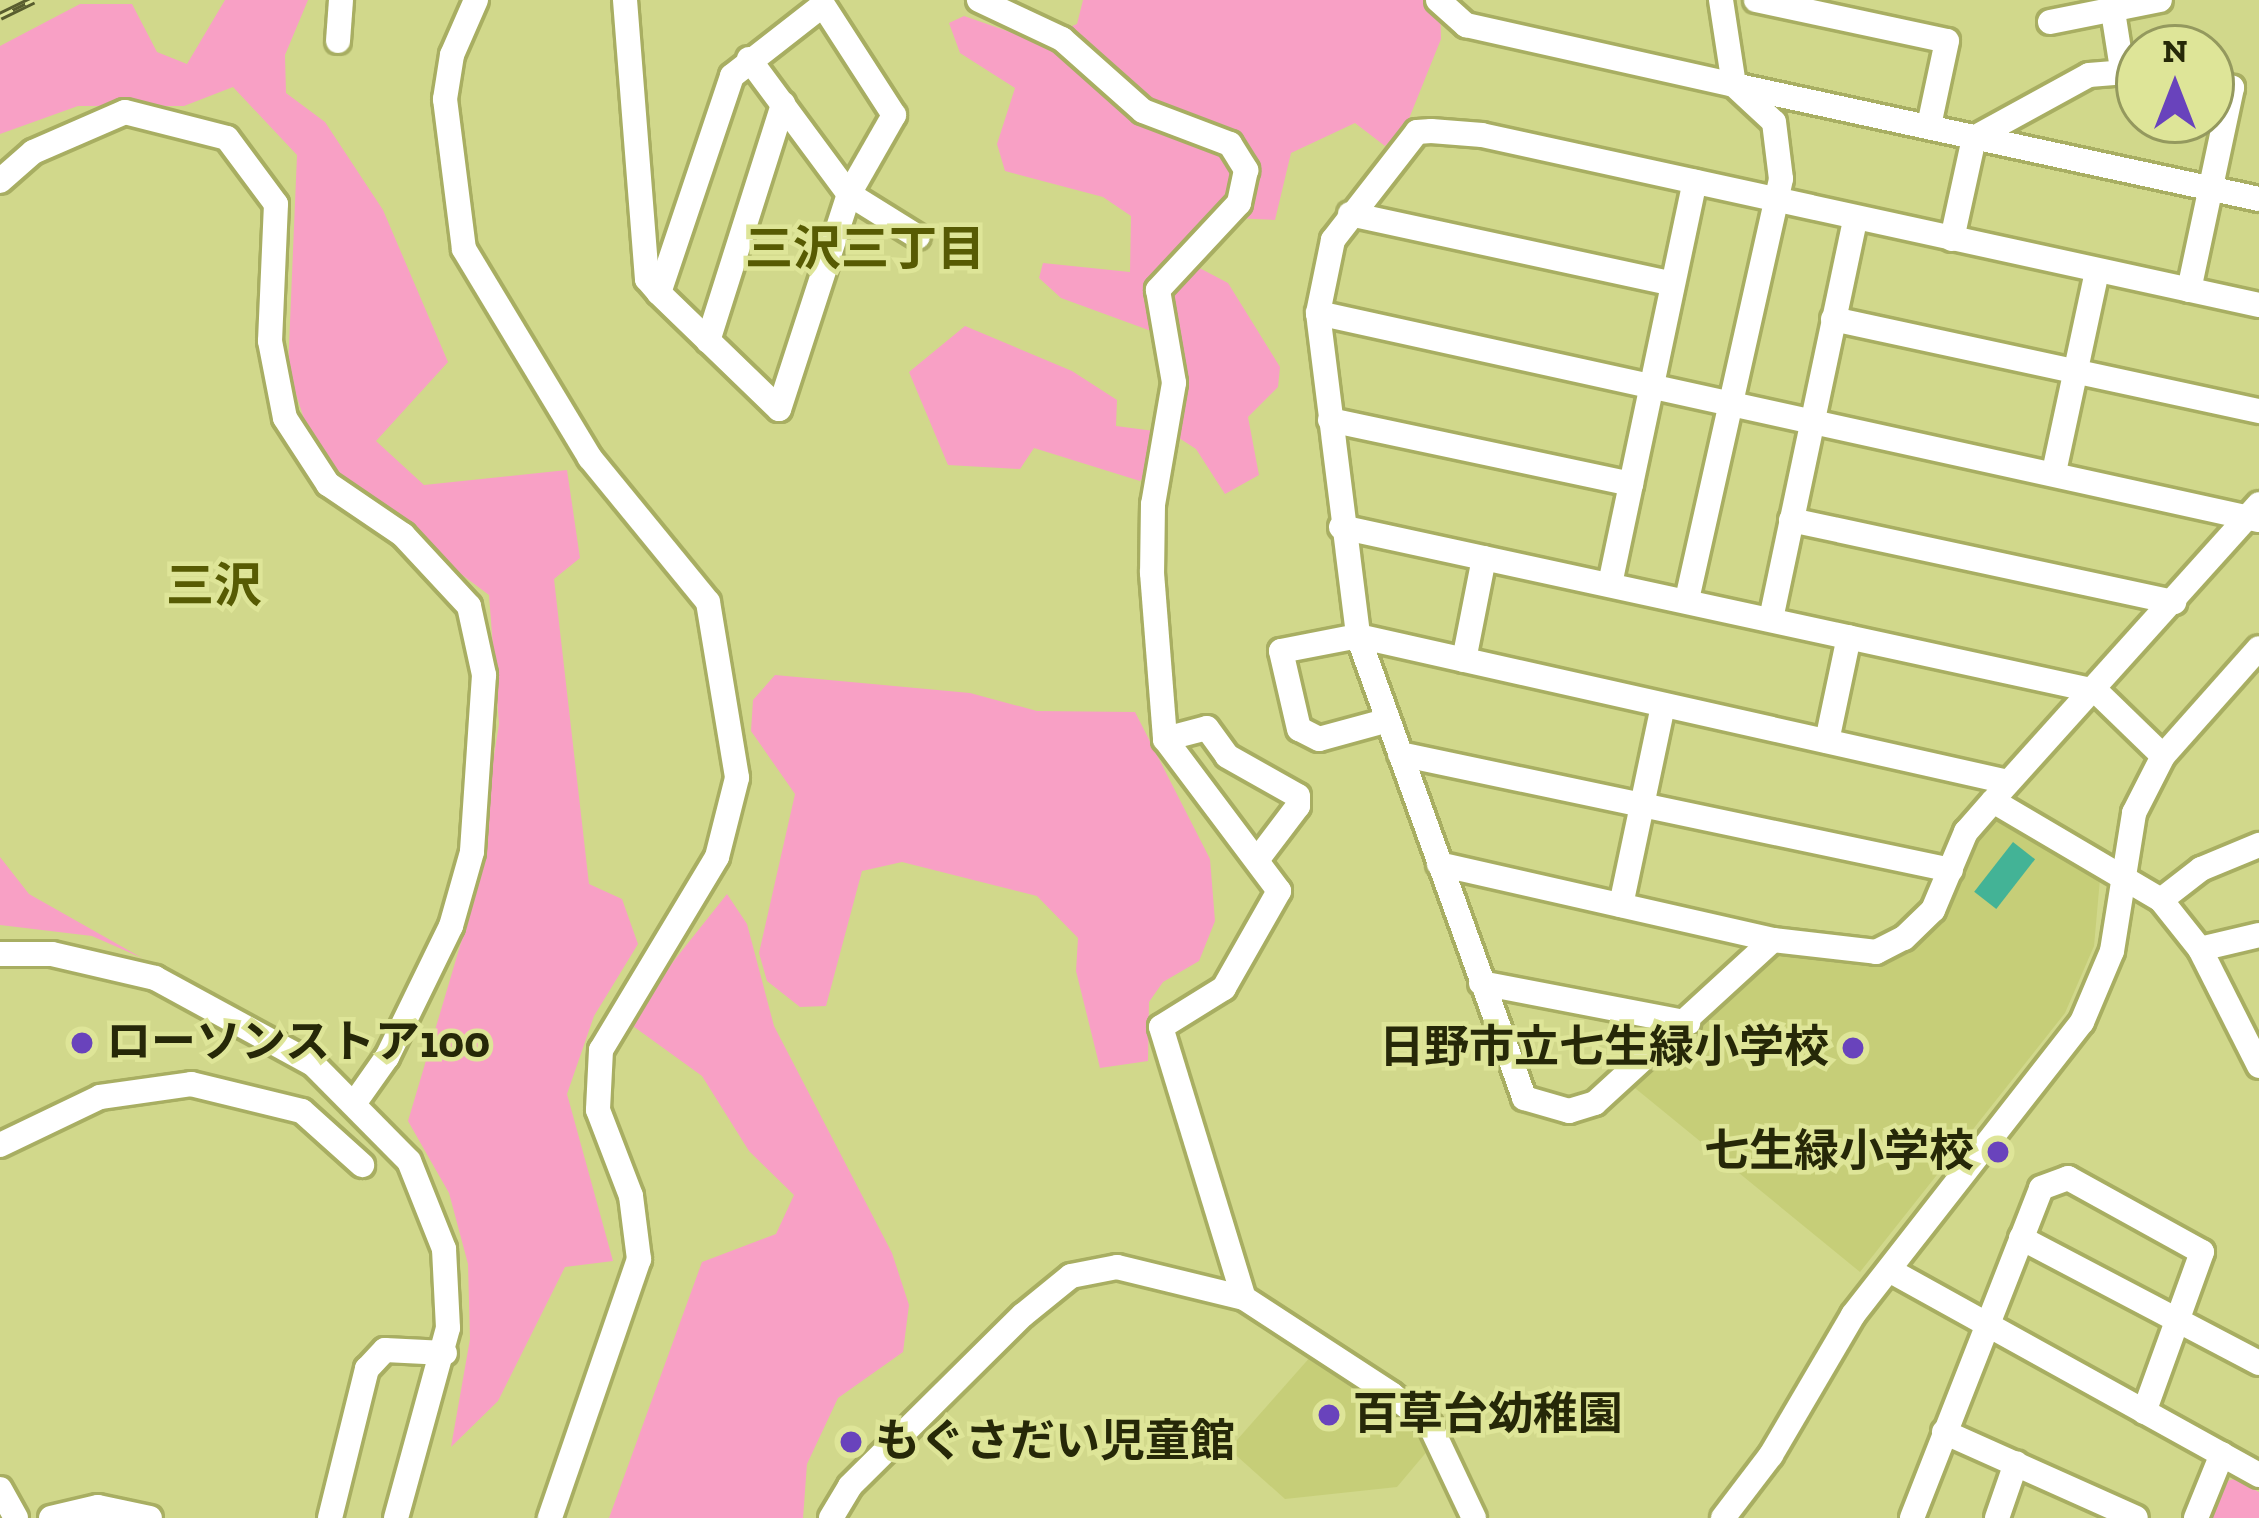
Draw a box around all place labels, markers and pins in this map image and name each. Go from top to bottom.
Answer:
place label: ローソンストア100 [106,1016,491,1070]
place label: 日野市立七生緑小学校 [1379,1021,1829,1075]
marker: ローソンストア100 [69,1030,95,1056]
marker: 日野市立七生緑小学校 [1840,1035,1866,1061]
place label: 七生緑小学校 [1704,1125,1974,1179]
marker: 七生緑小学校 [1985,1139,2011,1165]
place label: 百草台幼稚園 [1353,1388,1623,1442]
marker: 百草台幼稚園 [1316,1402,1342,1428]
place label: もぐさだい児童館 [875,1415,1235,1469]
marker: もぐさだい児童館 [838,1429,864,1455]

